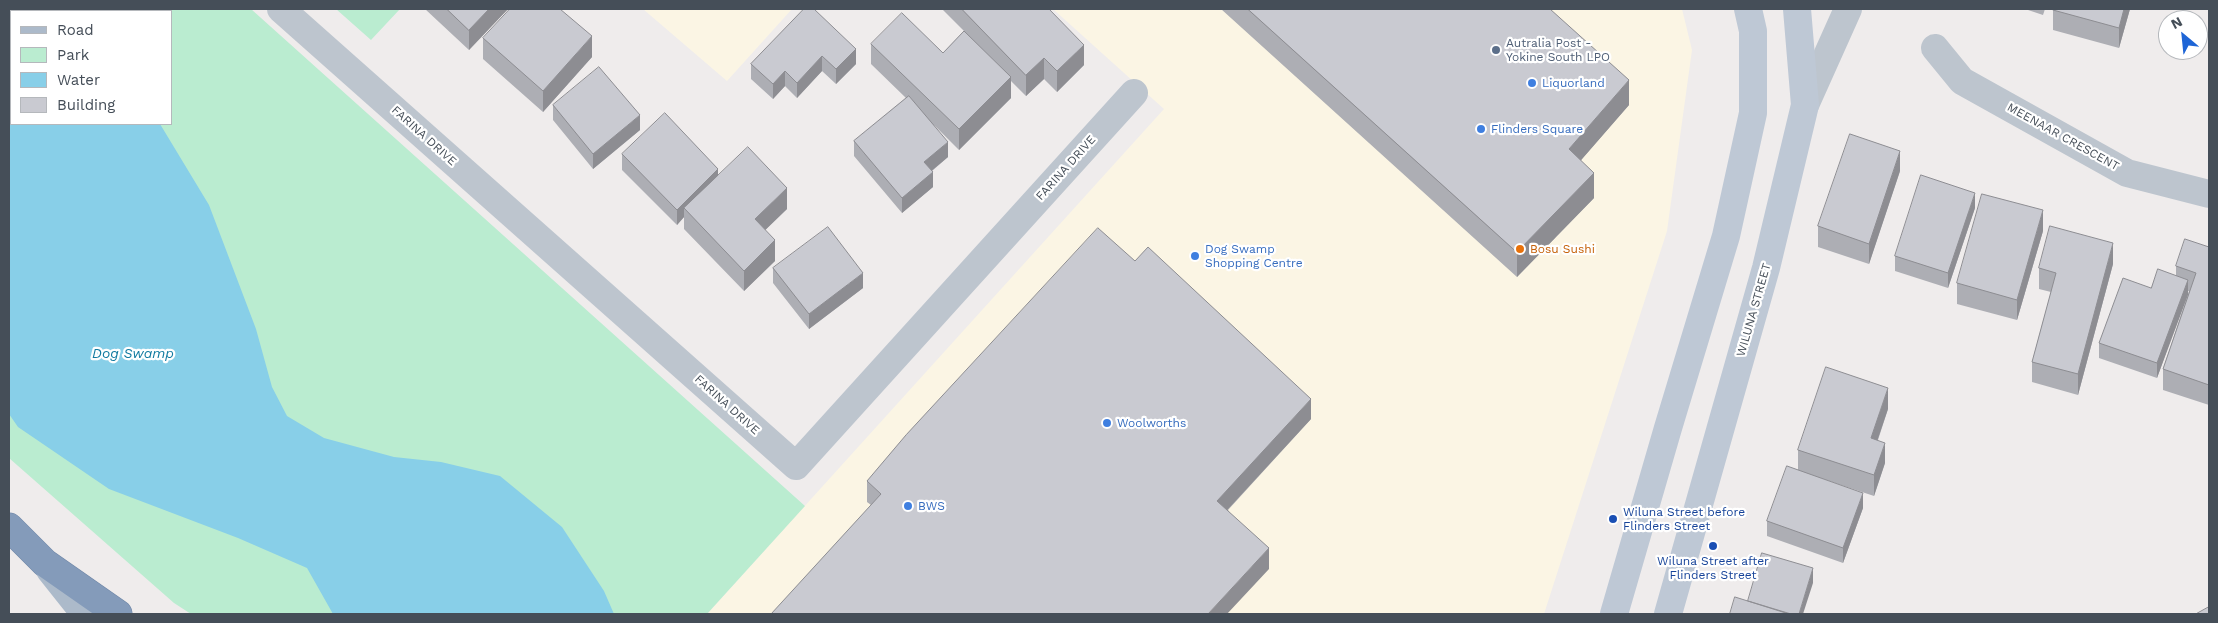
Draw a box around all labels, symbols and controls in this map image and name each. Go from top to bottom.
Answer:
legend [10,10,172,125]
north arrow [2158,10,2208,60]
text: N [2168,13,2185,32]
text: Road [57,21,94,39]
place label: Autralia Post - Yokine South LPO [1506,36,1610,64]
marker: Autralia Post - Yokine South LPO [1490,44,1502,56]
text: Park [57,46,89,64]
text: Water [57,71,100,89]
place label: Liquorland [1542,76,1605,90]
marker: Liquorland [1526,77,1538,89]
text: Building [57,96,115,114]
street label: MEENAAR CRESCENT [2005,100,2121,174]
street label: FARINA DRIVE [389,103,459,169]
place label: Flinders Square [1491,122,1583,136]
marker: Flinders Square [1475,123,1487,135]
street label: FARINA DRIVE [1033,133,1099,203]
place label: Dog Swamp Shopping Centre [1205,242,1303,270]
place label: Bosu Sushi [1530,242,1595,256]
marker: Bosu Sushi [1514,243,1526,255]
marker: Dog Swamp Shopping Centre [1189,250,1201,262]
street label: WILUNA STREET [1734,262,1774,358]
water label: Dog Swamp [92,346,174,362]
street label: FARINA DRIVE [692,372,762,438]
place label: Woolworths [1117,416,1186,430]
marker: Woolworths [1101,417,1113,429]
place label: BWS [918,499,945,513]
marker: BWS [902,500,914,512]
place label: Wiluna Street before Flinders Street [1623,505,1745,533]
marker: Wiluna Street before Flinders Street [1607,513,1619,525]
marker: Wiluna Street after Flinders Street [1707,540,1719,552]
place label: Wiluna Street after Flinders Street [1657,554,1769,582]

